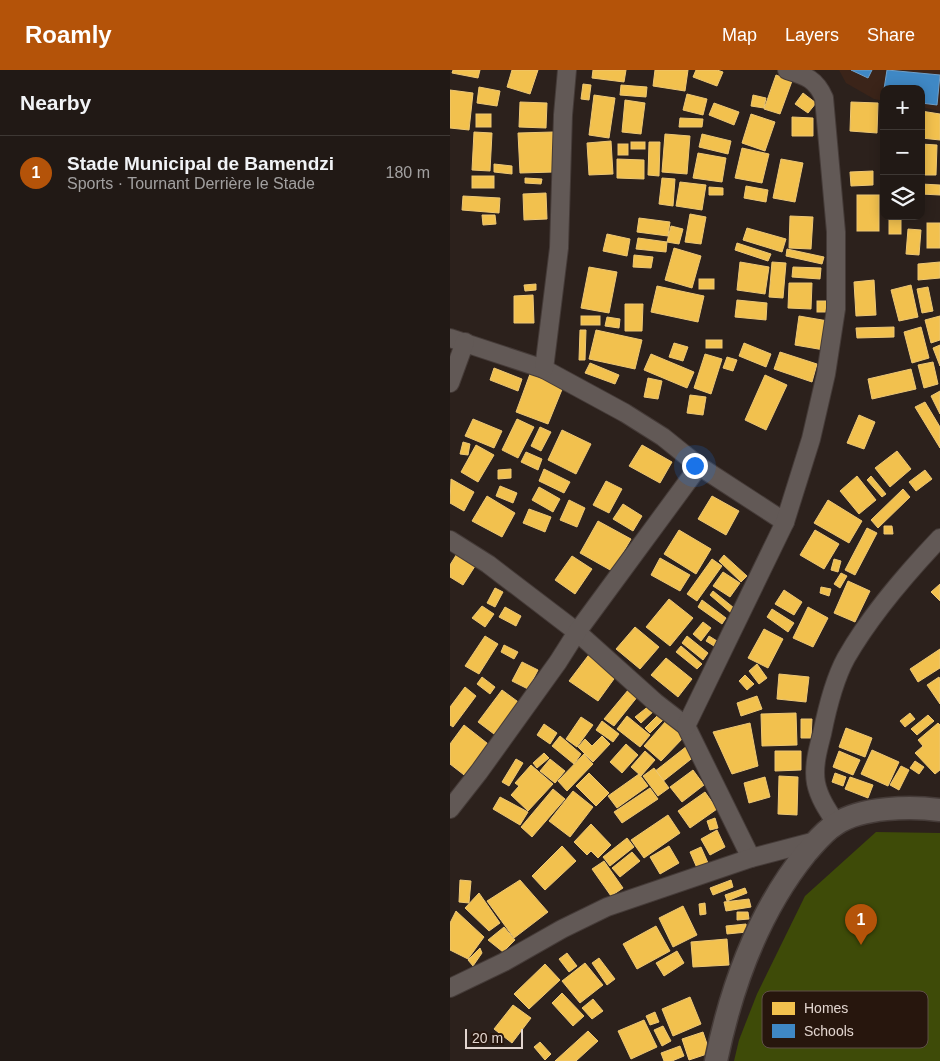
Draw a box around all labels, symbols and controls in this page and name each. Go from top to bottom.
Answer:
text: Roamly [25,21,112,48]
text: Map [722,25,757,45]
text: Layers [785,25,839,45]
text: Share [867,25,915,45]
map controls [880,85,925,220]
button: + [880,85,925,130]
text: Nearby [20,91,91,114]
button: − [880,130,925,175]
text: Stade Municipal de Bamendzi [67,153,334,174]
text: 1 [32,164,40,181]
text: 180 m [386,164,430,181]
text: Sports · Tournant Derrière le Stade [67,175,315,192]
button: layers [880,175,925,220]
your location [682,453,708,479]
pin: 1 [845,904,877,945]
legend [762,991,928,1048]
text: Homes [804,1000,848,1016]
text: Schools [804,1023,854,1039]
scale bar [465,1026,522,1049]
text: 20 m [472,1030,503,1046]

